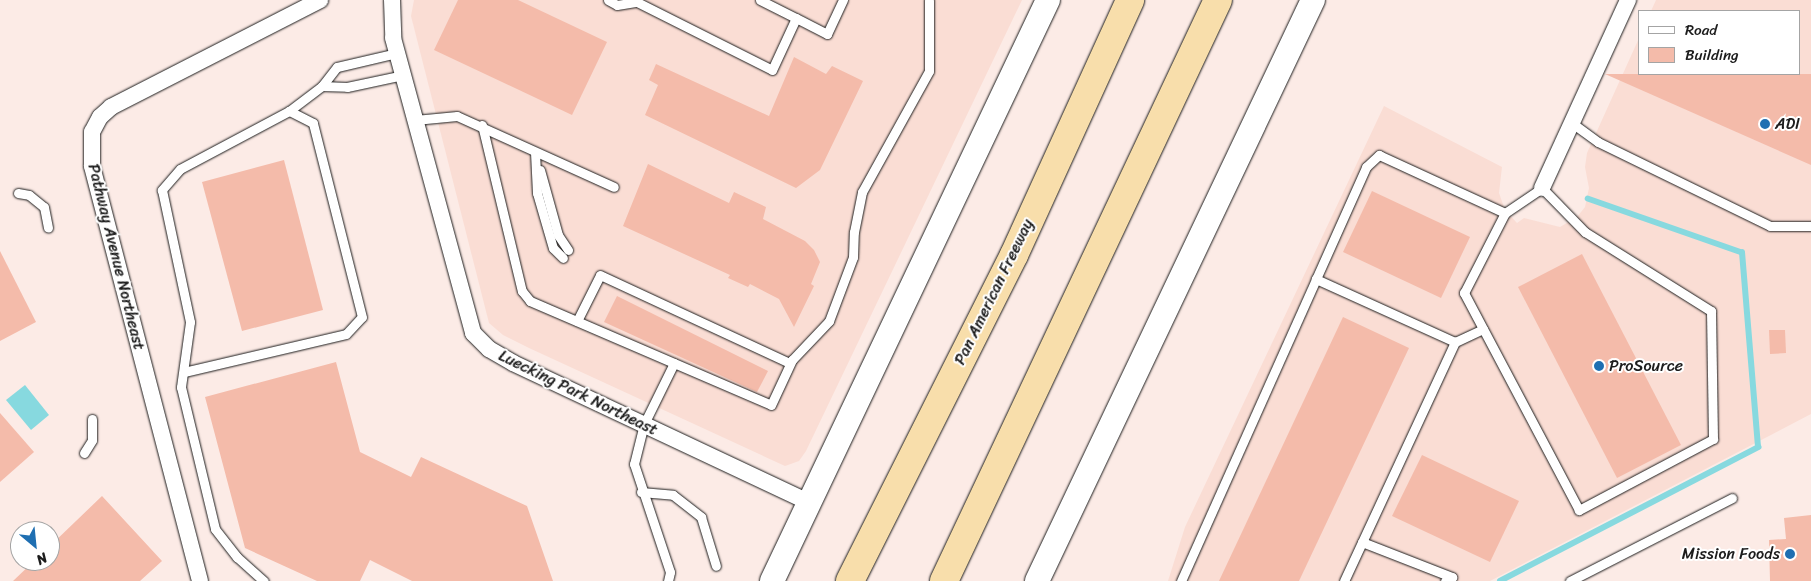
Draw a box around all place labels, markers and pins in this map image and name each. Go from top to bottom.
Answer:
place label: ADI [1775,114,1800,134]
marker: ADI [1759,118,1771,130]
place label: ProSource [1609,356,1683,376]
marker: ProSource [1593,360,1605,372]
place label: Mission Foods [1682,544,1780,564]
marker: Mission Foods [1784,548,1796,560]

